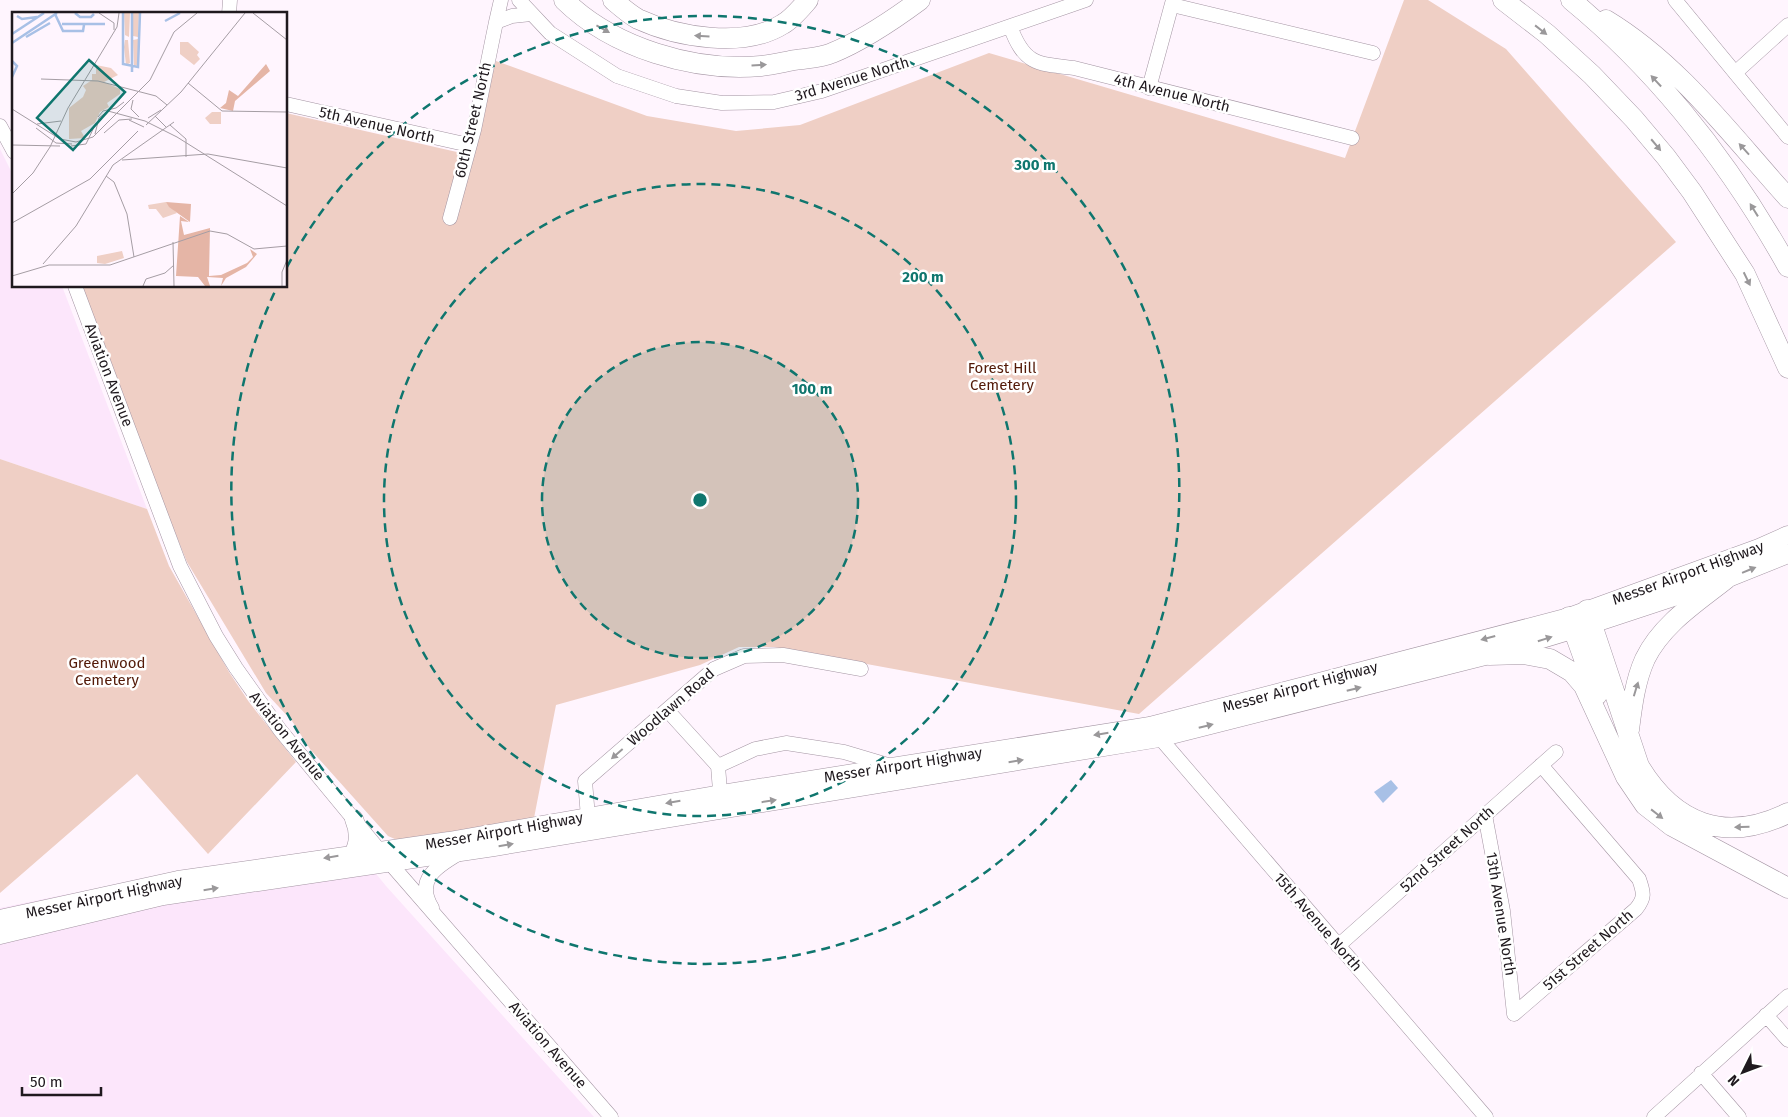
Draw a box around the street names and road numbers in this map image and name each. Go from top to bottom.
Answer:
street label: 3rd Avenue North [793,53,911,105]
street label: 60th Street North [451,60,495,180]
street label: 4th Avenue North [1112,70,1232,116]
street label: 5th Avenue North [317,103,437,147]
street label: Aviation Avenue [81,321,137,429]
street label: Messer Airport Highway [1610,537,1767,609]
street label: Messer Airport Highway [1220,657,1380,716]
street label: Woodlawn Road [624,664,718,750]
street label: Aviation Avenue [246,688,328,784]
street label: Messer Airport Highway [823,743,984,786]
street label: 52nd Street North [1396,802,1498,896]
street label: Messer Airport Highway [424,808,585,854]
street label: 13th Avenue North [1482,851,1520,977]
street label: 15th Avenue North [1270,869,1366,975]
street label: Messer Airport Highway [24,871,185,922]
street label: 51st Street North [1539,906,1637,994]
street label: Aviation Avenue [505,998,591,1092]

